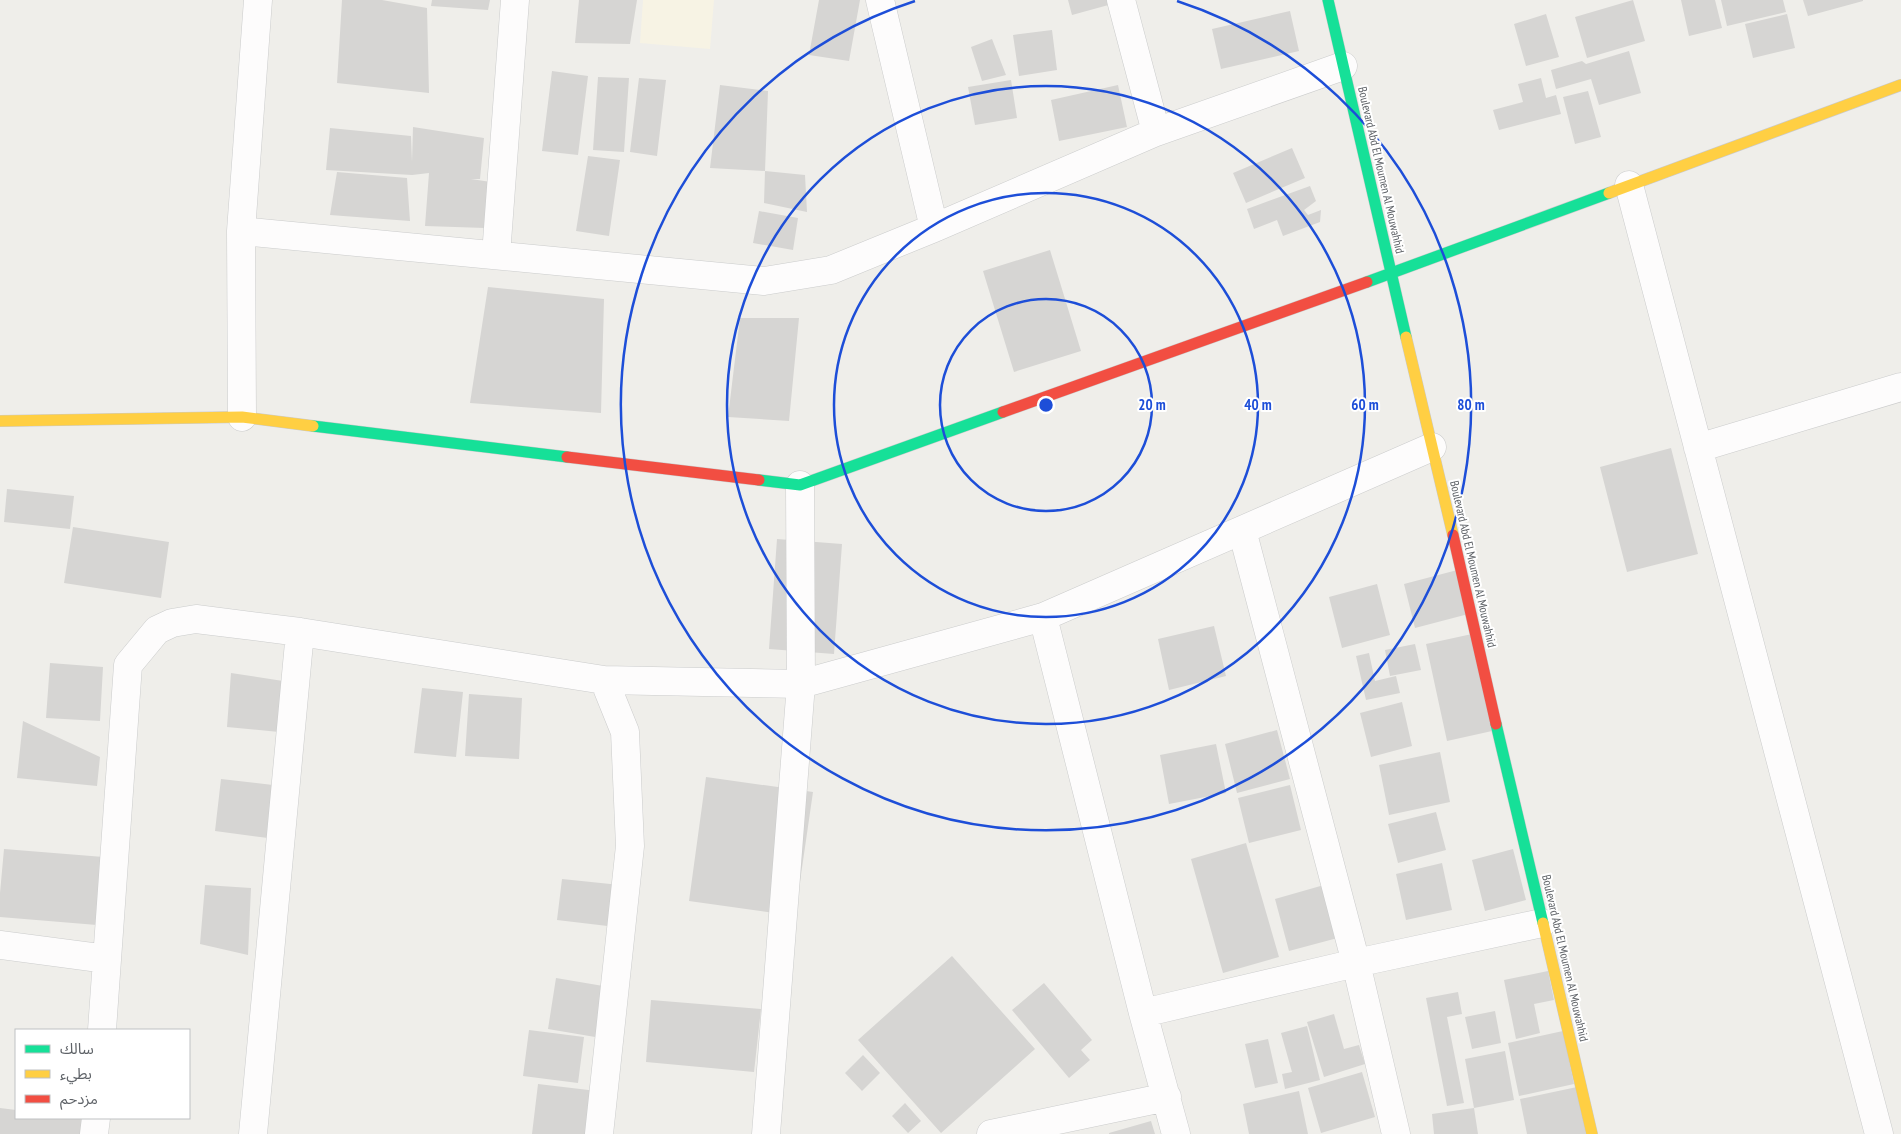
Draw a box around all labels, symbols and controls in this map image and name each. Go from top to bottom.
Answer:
street label: Boulevard Abd El Moumen Al Mouwahhid [1355,85,1408,255]
text: 20 m [1138,395,1166,414]
text: 40 m [1244,395,1272,414]
text: 60 m [1351,395,1379,414]
text: 80 m [1457,395,1485,414]
centre of rings [1037,396,1055,414]
street label: Boulevard Abd El Moumen Al Mouwahhid [1447,479,1500,649]
street label: Boulevard Abd El Moumen Al Mouwahhid [1539,873,1592,1043]
legend [15,1029,190,1119]
text: سالك [60,1039,94,1058]
text: بطيء [60,1064,92,1085]
text: مزدحم [60,1089,98,1110]

